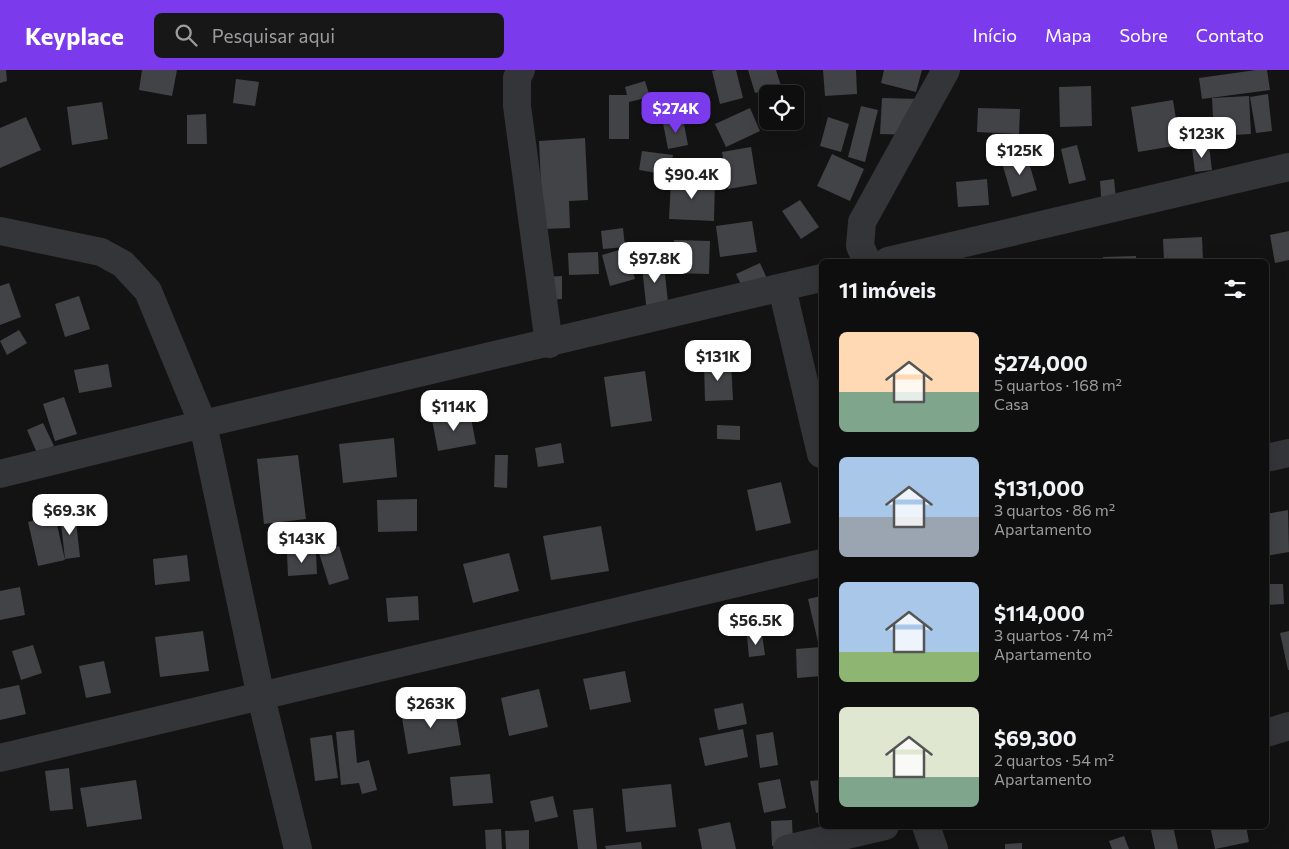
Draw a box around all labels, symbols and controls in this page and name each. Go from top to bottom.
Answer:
search box [154,13,504,58]
text: Keyplace [25,21,124,50]
icon: search [172,21,200,49]
text: Pesquisar aqui [212,24,335,47]
text: Início [973,24,1017,46]
text: Mapa [1045,24,1091,46]
text: Sobre [1119,24,1168,46]
text: Contato [1196,24,1264,46]
map controls [759,85,804,130]
button: locate [759,85,804,130]
pin: $274K [641,92,711,134]
text: $274K [652,98,700,117]
pin: $123K [1167,116,1237,159]
text: $123K [1179,123,1225,142]
pin: $125K [985,134,1055,176]
text: $125K [997,140,1043,159]
pin: $90.4K [651,158,733,200]
text: $90.4K [665,164,719,183]
pin: $97.8K [614,242,696,284]
text: $97.8K [629,248,681,267]
icon: filters [1221,275,1249,303]
text: 11 imóveis [839,277,936,302]
pin: $131K [683,340,753,382]
text: $131K [696,346,740,365]
text: $274,000 [994,350,1088,375]
icon: home [879,352,939,412]
text: 5 quartos · 168 m² [994,375,1122,394]
pin: $114K [419,390,489,432]
text: Casa [994,394,1029,413]
text: $114K [432,396,476,415]
text: $131,000 [994,475,1084,500]
icon: home [879,477,939,537]
pin: $69.3K [29,494,111,536]
text: $69.3K [43,500,97,519]
text: 3 quartos · 86 m² [994,500,1115,519]
text: Apartamento [994,519,1092,538]
pin: $143K [267,522,337,564]
text: $143K [279,528,325,547]
text: $114,000 [994,600,1085,625]
icon: home [879,602,939,662]
pin: $56.5K [715,604,797,646]
text: $56.5K [730,610,782,629]
text: 3 quartos · 74 m² [994,625,1113,644]
text: Apartamento [994,644,1092,663]
pin: $263K [396,686,466,729]
text: $263K [407,693,455,712]
text: $69,300 [994,725,1077,750]
icon: home [879,727,939,787]
text: 2 quartos · 54 m² [994,750,1114,769]
text: Apartamento [994,769,1092,788]

